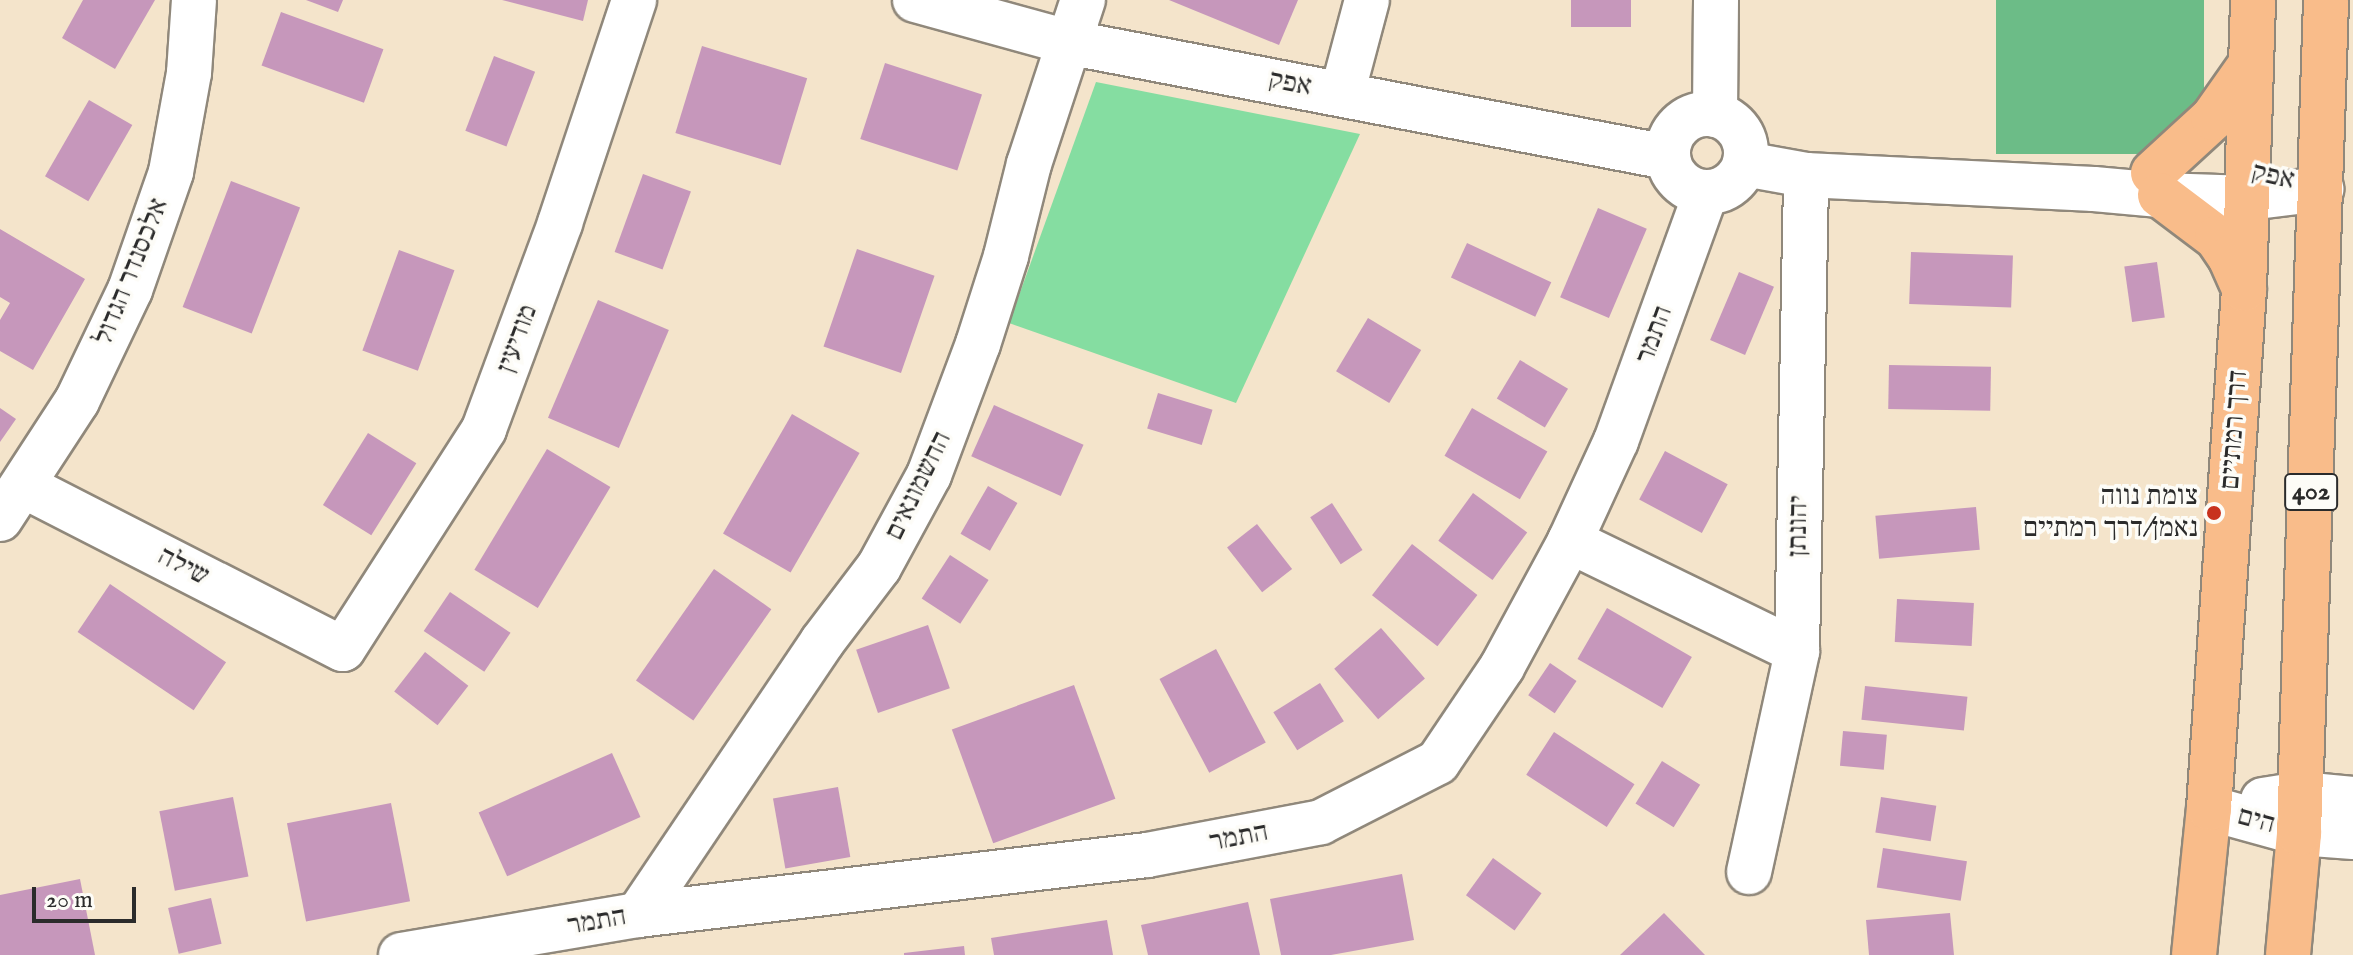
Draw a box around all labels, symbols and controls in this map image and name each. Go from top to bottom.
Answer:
street label: אפק [1266,63,1314,105]
street label: אפק [2248,156,2298,198]
street label: אלכסנדר הגדול [87,194,177,350]
street label: מודיעין [490,300,546,378]
street label: התמר [1629,301,1681,369]
street label: דרך רמתיים [2214,369,2256,491]
street label: החשמונאים [878,426,960,546]
road number: 402 [2283,470,2339,514]
place label: צומת נווה נאמן/דרך רמתיים [2023,480,2198,546]
street label: יהונתן [1782,495,1816,557]
marker: צומת נווה נאמן/דרך רמתיים [2205,504,2223,522]
street label: שילה [152,540,214,594]
street label: הים [2234,800,2278,842]
street label: התמר [1207,816,1271,860]
scale bar [36,871,140,921]
text: 20 m [46,885,93,916]
street label: התמר [565,900,629,944]

